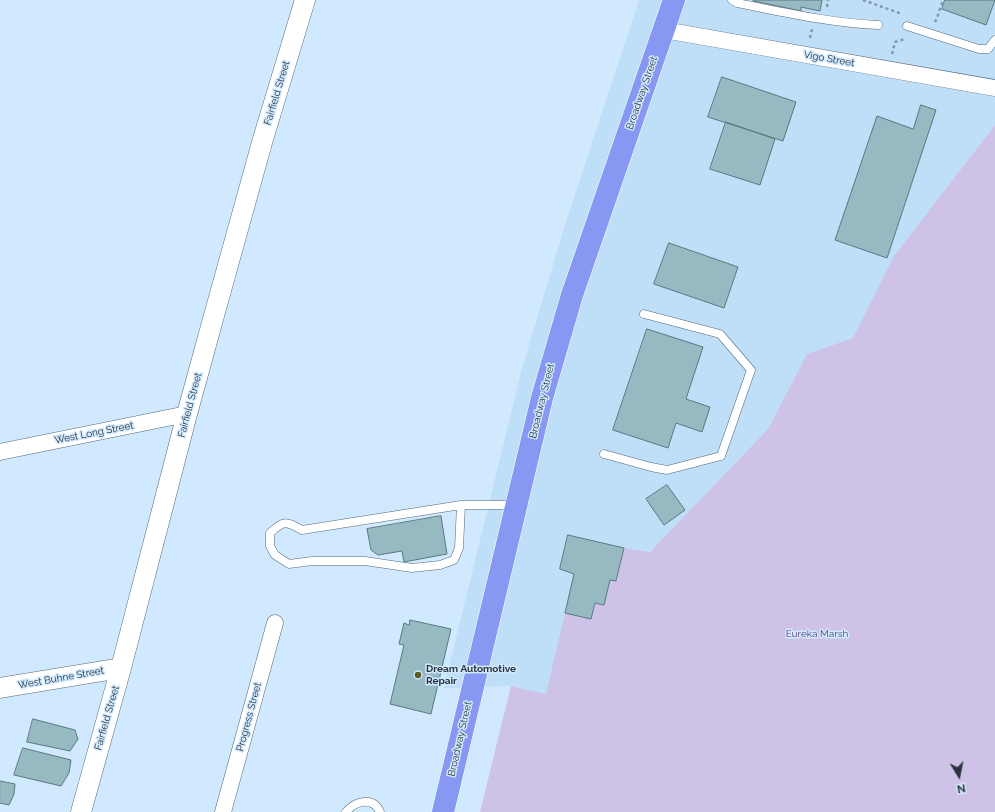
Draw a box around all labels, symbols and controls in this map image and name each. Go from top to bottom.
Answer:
street label: Vigo Street [803,49,855,69]
street label: Broadway Street [624,55,660,131]
street label: Fairfield Street [262,59,292,127]
street label: Broadway Street [527,362,557,440]
street label: Fairfield Street [176,371,204,439]
street label: West Long Street [53,419,135,447]
park label: Eureka Marsh [786,628,848,640]
place label: Dream Automotive Repair [426,663,516,686]
street label: West Buhne Street [17,665,105,691]
marker: Dream Automotive Repair [413,670,423,680]
street label: Progress Street [234,681,264,753]
street label: Fairfield Street [92,684,122,752]
street label: Broadway Street [446,700,474,778]
north arrow [939,756,979,796]
text: N [956,781,966,795]

